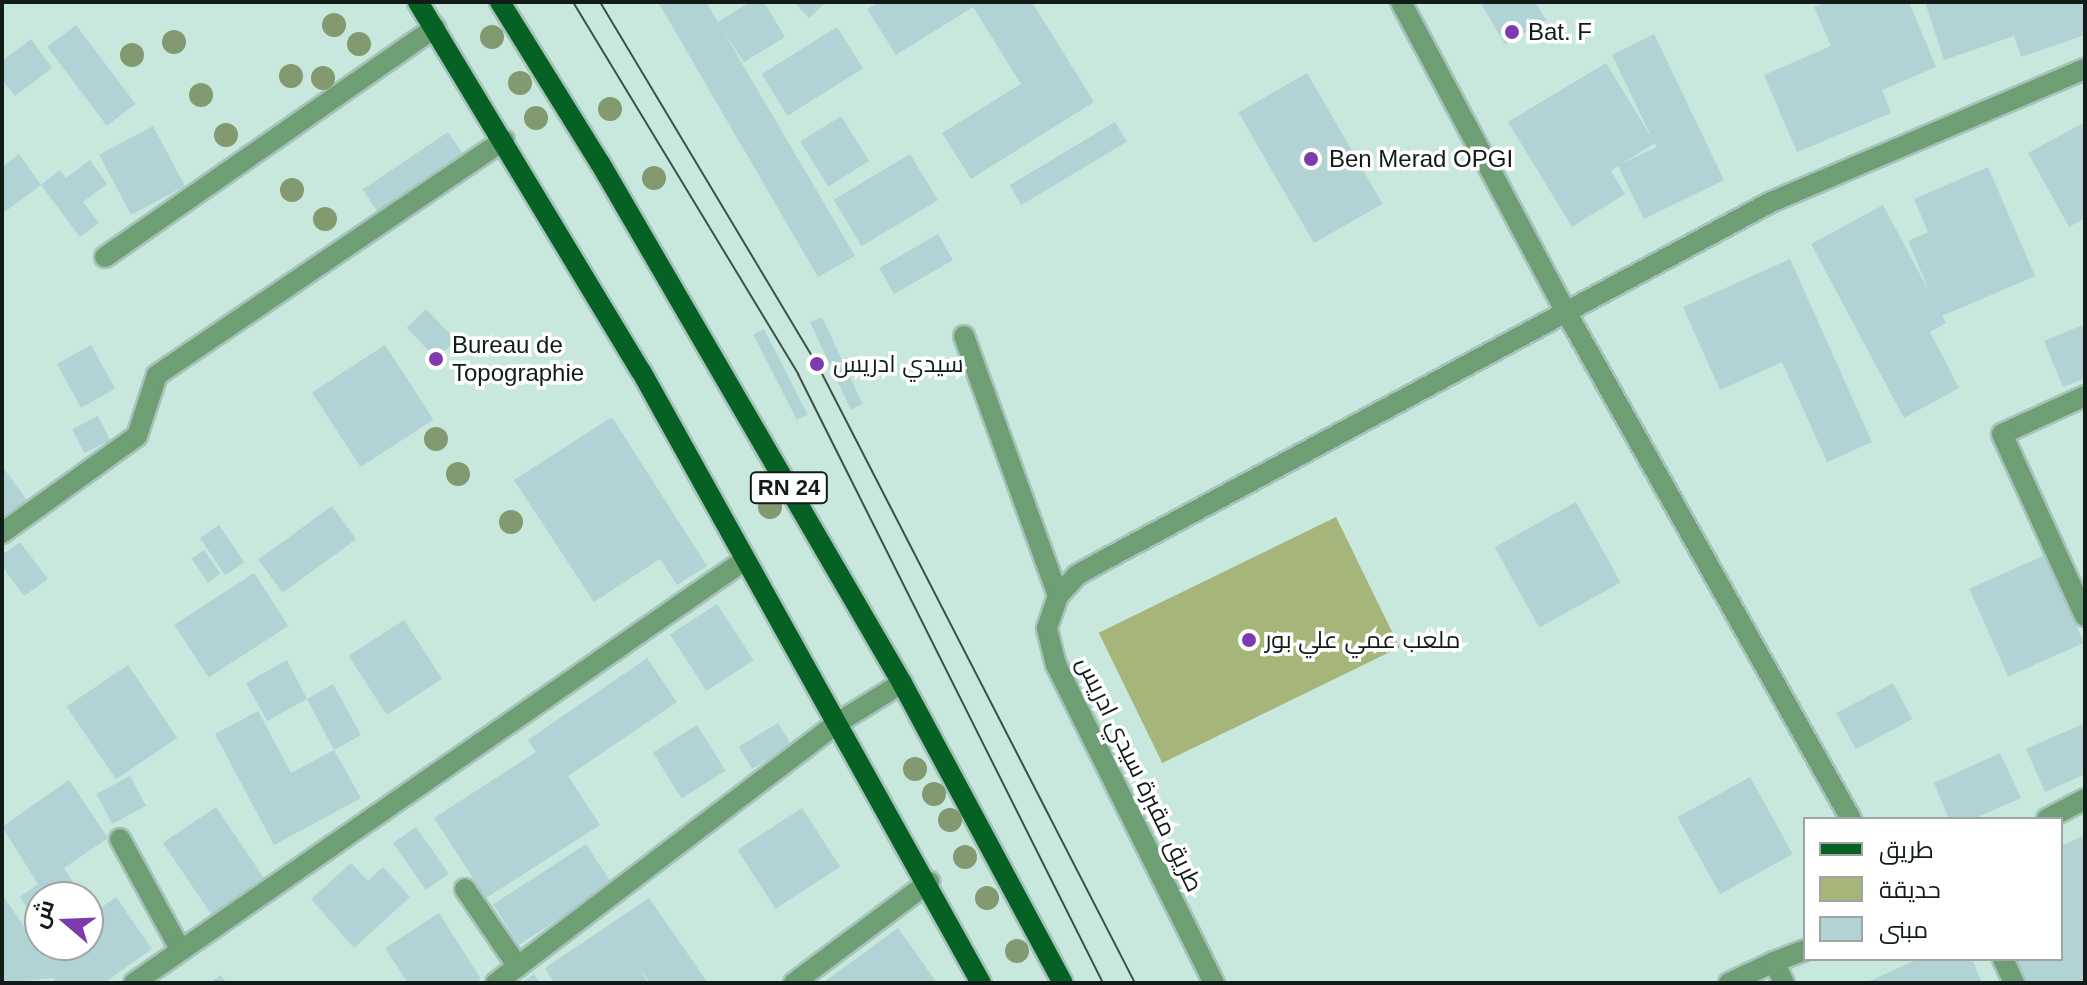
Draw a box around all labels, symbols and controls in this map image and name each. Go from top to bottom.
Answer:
place label: Bat. F [1528,18,1592,46]
marker: Bat. F [1503,23,1521,41]
place label: Ben Merad OPGI [1329,145,1513,173]
marker: Ben Merad OPGI [1300,148,1322,170]
place label: Bureau de Topographie [452,331,584,387]
marker: Bureau de Topographie [427,350,445,368]
place label: سيدي ادريس [833,350,964,378]
marker: سيدي ادريس [808,355,826,373]
road number: RN 24 [749,470,829,506]
place label: ملعب عمي علي بور [1265,626,1460,654]
marker: ملعب عمي علي بور [1240,631,1258,649]
street label: طريق مقبرة سيدي ادريس [1071,652,1209,896]
legend [1803,817,2063,961]
text: طريق [1879,836,1934,863]
text: حديقة [1879,876,1941,903]
north arrow [24,881,104,961]
text: ش [26,896,59,931]
text: مبنى [1879,916,1928,943]

